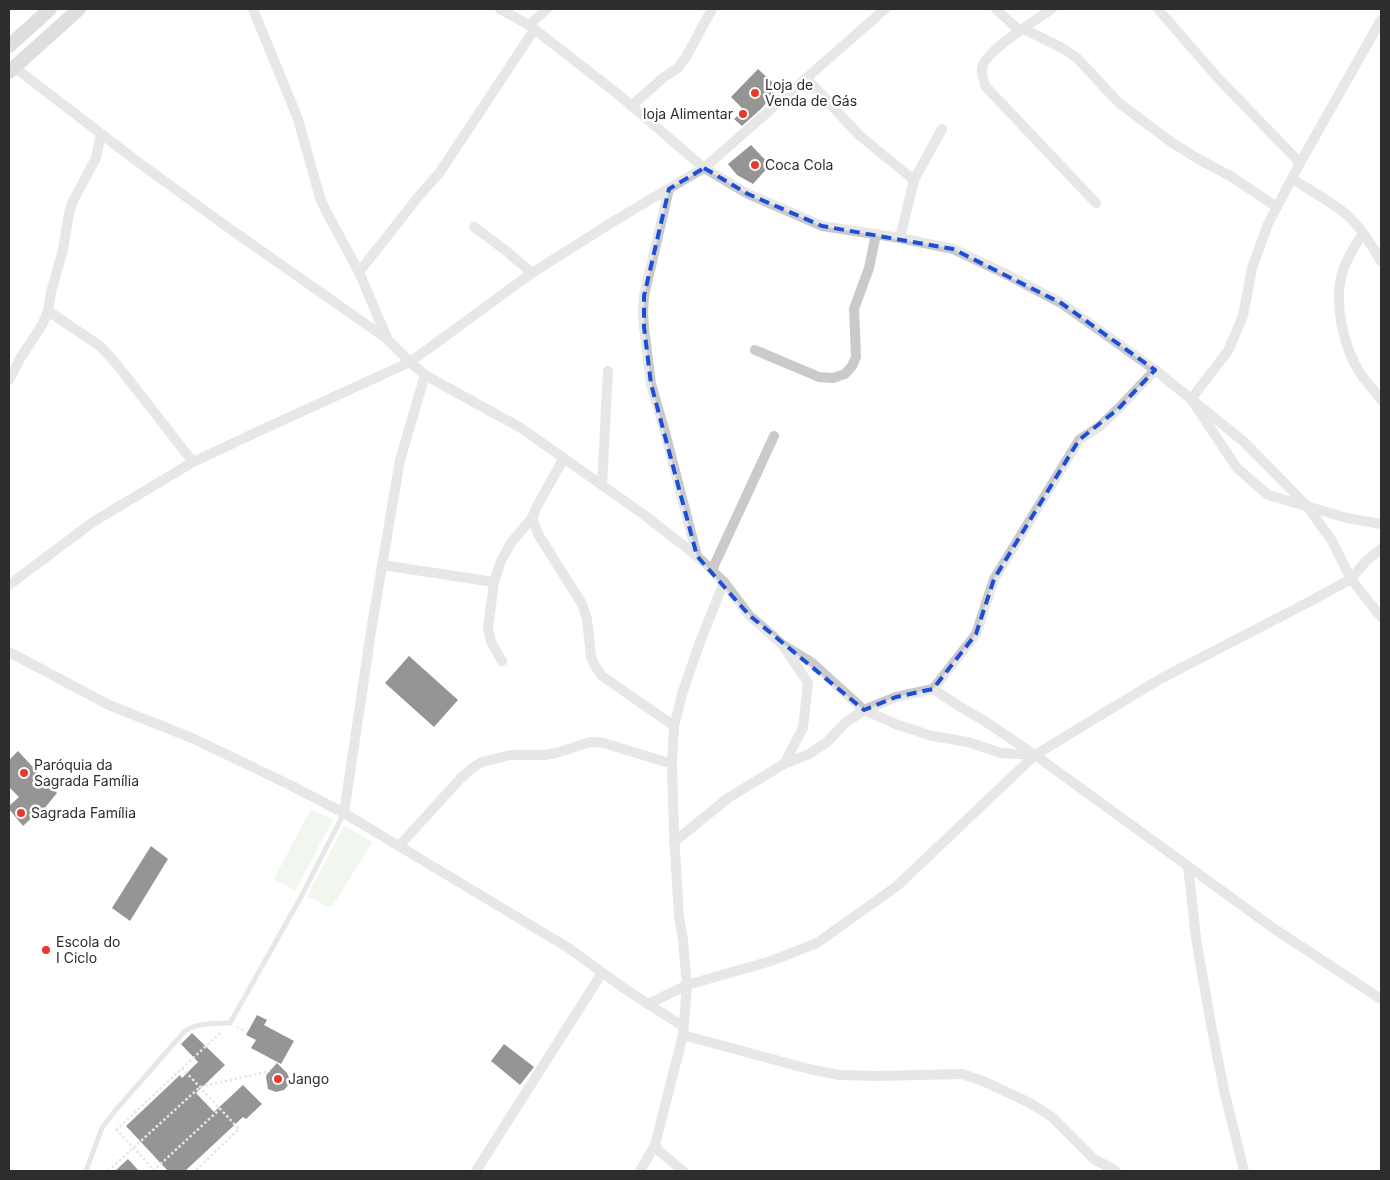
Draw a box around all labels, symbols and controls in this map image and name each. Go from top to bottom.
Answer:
place label: Loja de Venda de Gás [765,76,857,109]
marker: Loja de Venda de Gás [749,87,761,99]
place label: loja Alimentar [643,105,733,122]
marker: loja Alimentar [737,108,749,120]
place label: Coca Cola [765,156,833,173]
marker: Coca Cola [749,159,761,171]
place label: Paróquia da Sagrada Família [34,756,139,789]
marker: Paróquia da Sagrada Família [18,767,30,779]
place label: Sagrada Família [31,804,136,821]
marker: Sagrada Família [15,807,27,819]
place label: Escola do I Ciclo [56,933,120,966]
marker: Escola do I Ciclo [40,944,52,956]
place label: Jango [288,1070,329,1087]
marker: Jango [272,1073,284,1085]

